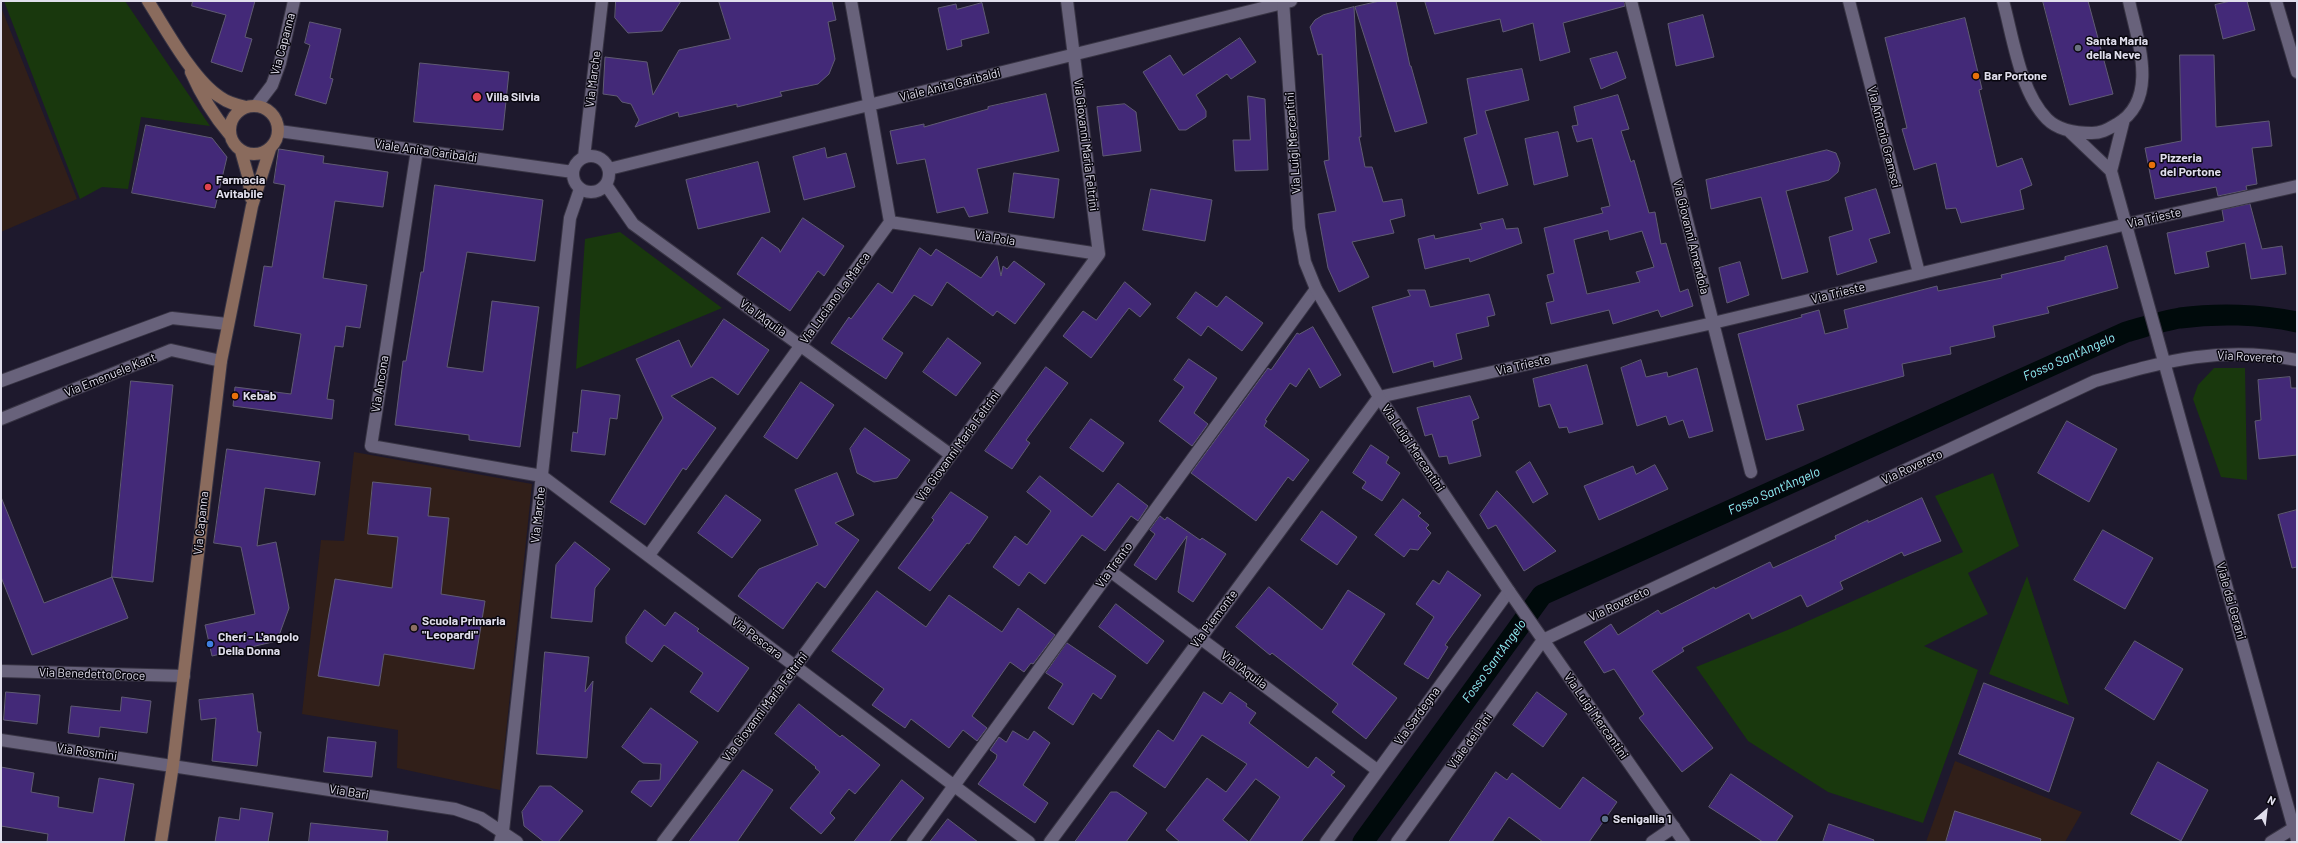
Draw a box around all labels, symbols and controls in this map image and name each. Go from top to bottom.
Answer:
street label: Via Capanna [268,11,298,77]
place label: Santa Maria della Neve [2086,34,2148,62]
marker: Santa Maria della Neve [2073,43,2083,53]
street label: Via Marche [582,50,604,108]
street label: Viale Anita Garibaldi [898,66,1002,104]
place label: Bar Portone [1984,69,2047,83]
marker: Bar Portone [1971,71,1981,81]
street label: Via Giovanni Maria Feltrini [1071,78,1101,212]
street label: Via Antonio Gramsci [1864,85,1904,189]
place label: Villa Silvia [486,90,540,104]
marker: Villa Silvia [471,91,483,103]
street label: Via Luigi Mercantini [1282,92,1304,194]
street label: Viale Anita Garibaldi [374,137,478,165]
place label: Pizzeria del Portone [2160,151,2221,179]
marker: Pizzeria del Portone [2147,160,2157,170]
place label: Farmacia Avitabile [216,173,265,201]
street label: Via Giovanni Amendola [1670,178,1712,296]
marker: Farmacia Avitabile [203,182,213,192]
street label: Via Trieste [2126,205,2182,231]
street label: Via Pola [974,228,1016,248]
street label: Via Luciano La Marca [797,250,873,346]
street label: Via Trieste [1810,279,1866,307]
street label: Via l'Aquila [737,296,789,340]
water label: Fosso Sant'Angelo [2021,330,2117,384]
street label: Via Rovereto [2217,348,2283,366]
street label: Via Emenuele Kant [62,350,158,400]
street label: Via Trieste [1495,352,1551,378]
street label: Via Ancona [368,354,392,414]
street label: Via Giovanni Maria Feltrini [913,388,1003,504]
place label: Kebab [243,389,277,403]
marker: Kebab [230,391,240,401]
street label: Via Luigi Mercantini [1379,402,1447,494]
street label: Via Rovereto [1879,447,1945,487]
water label: Fosso Sant'Angelo [1726,464,1822,518]
street label: Via Marche [528,486,548,544]
street label: Via Capanna [191,491,211,555]
street label: Via Trento [1093,539,1135,591]
street label: Viale dei Gerani [2213,561,2249,641]
street label: Via Rovereto [1586,584,1652,624]
street label: Via Piemonte [1188,587,1240,651]
place label: Scuola Primaria "Leopardi" [422,614,506,642]
street label: Via Pescara [729,614,785,662]
water label: Fosso Sant'Angelo [1459,616,1529,706]
marker: Scuola Primaria "Leopardi" [409,623,419,633]
place label: Cherí - L'angolo Della Donna [218,630,299,658]
marker: Cherí - L'angolo Della Donna [205,639,215,649]
street label: Via l'Aquila [1218,648,1270,692]
street label: Via Giovanni Maria Feltrini [719,650,811,764]
street label: Via Benedetto Croce [39,665,145,683]
street label: Via Luigi Mercantini [1561,670,1631,762]
street label: Via Sardegna [1391,684,1443,748]
street label: Viale dei Pini [1445,710,1495,772]
street label: Via Rosmini [56,741,118,763]
street label: Via Bari [328,782,370,802]
north arrow [2246,791,2286,831]
text: N [2266,793,2278,807]
place label: Senigallia 1 [1613,812,1671,826]
marker: Senigallia 1 [1600,814,1610,824]

